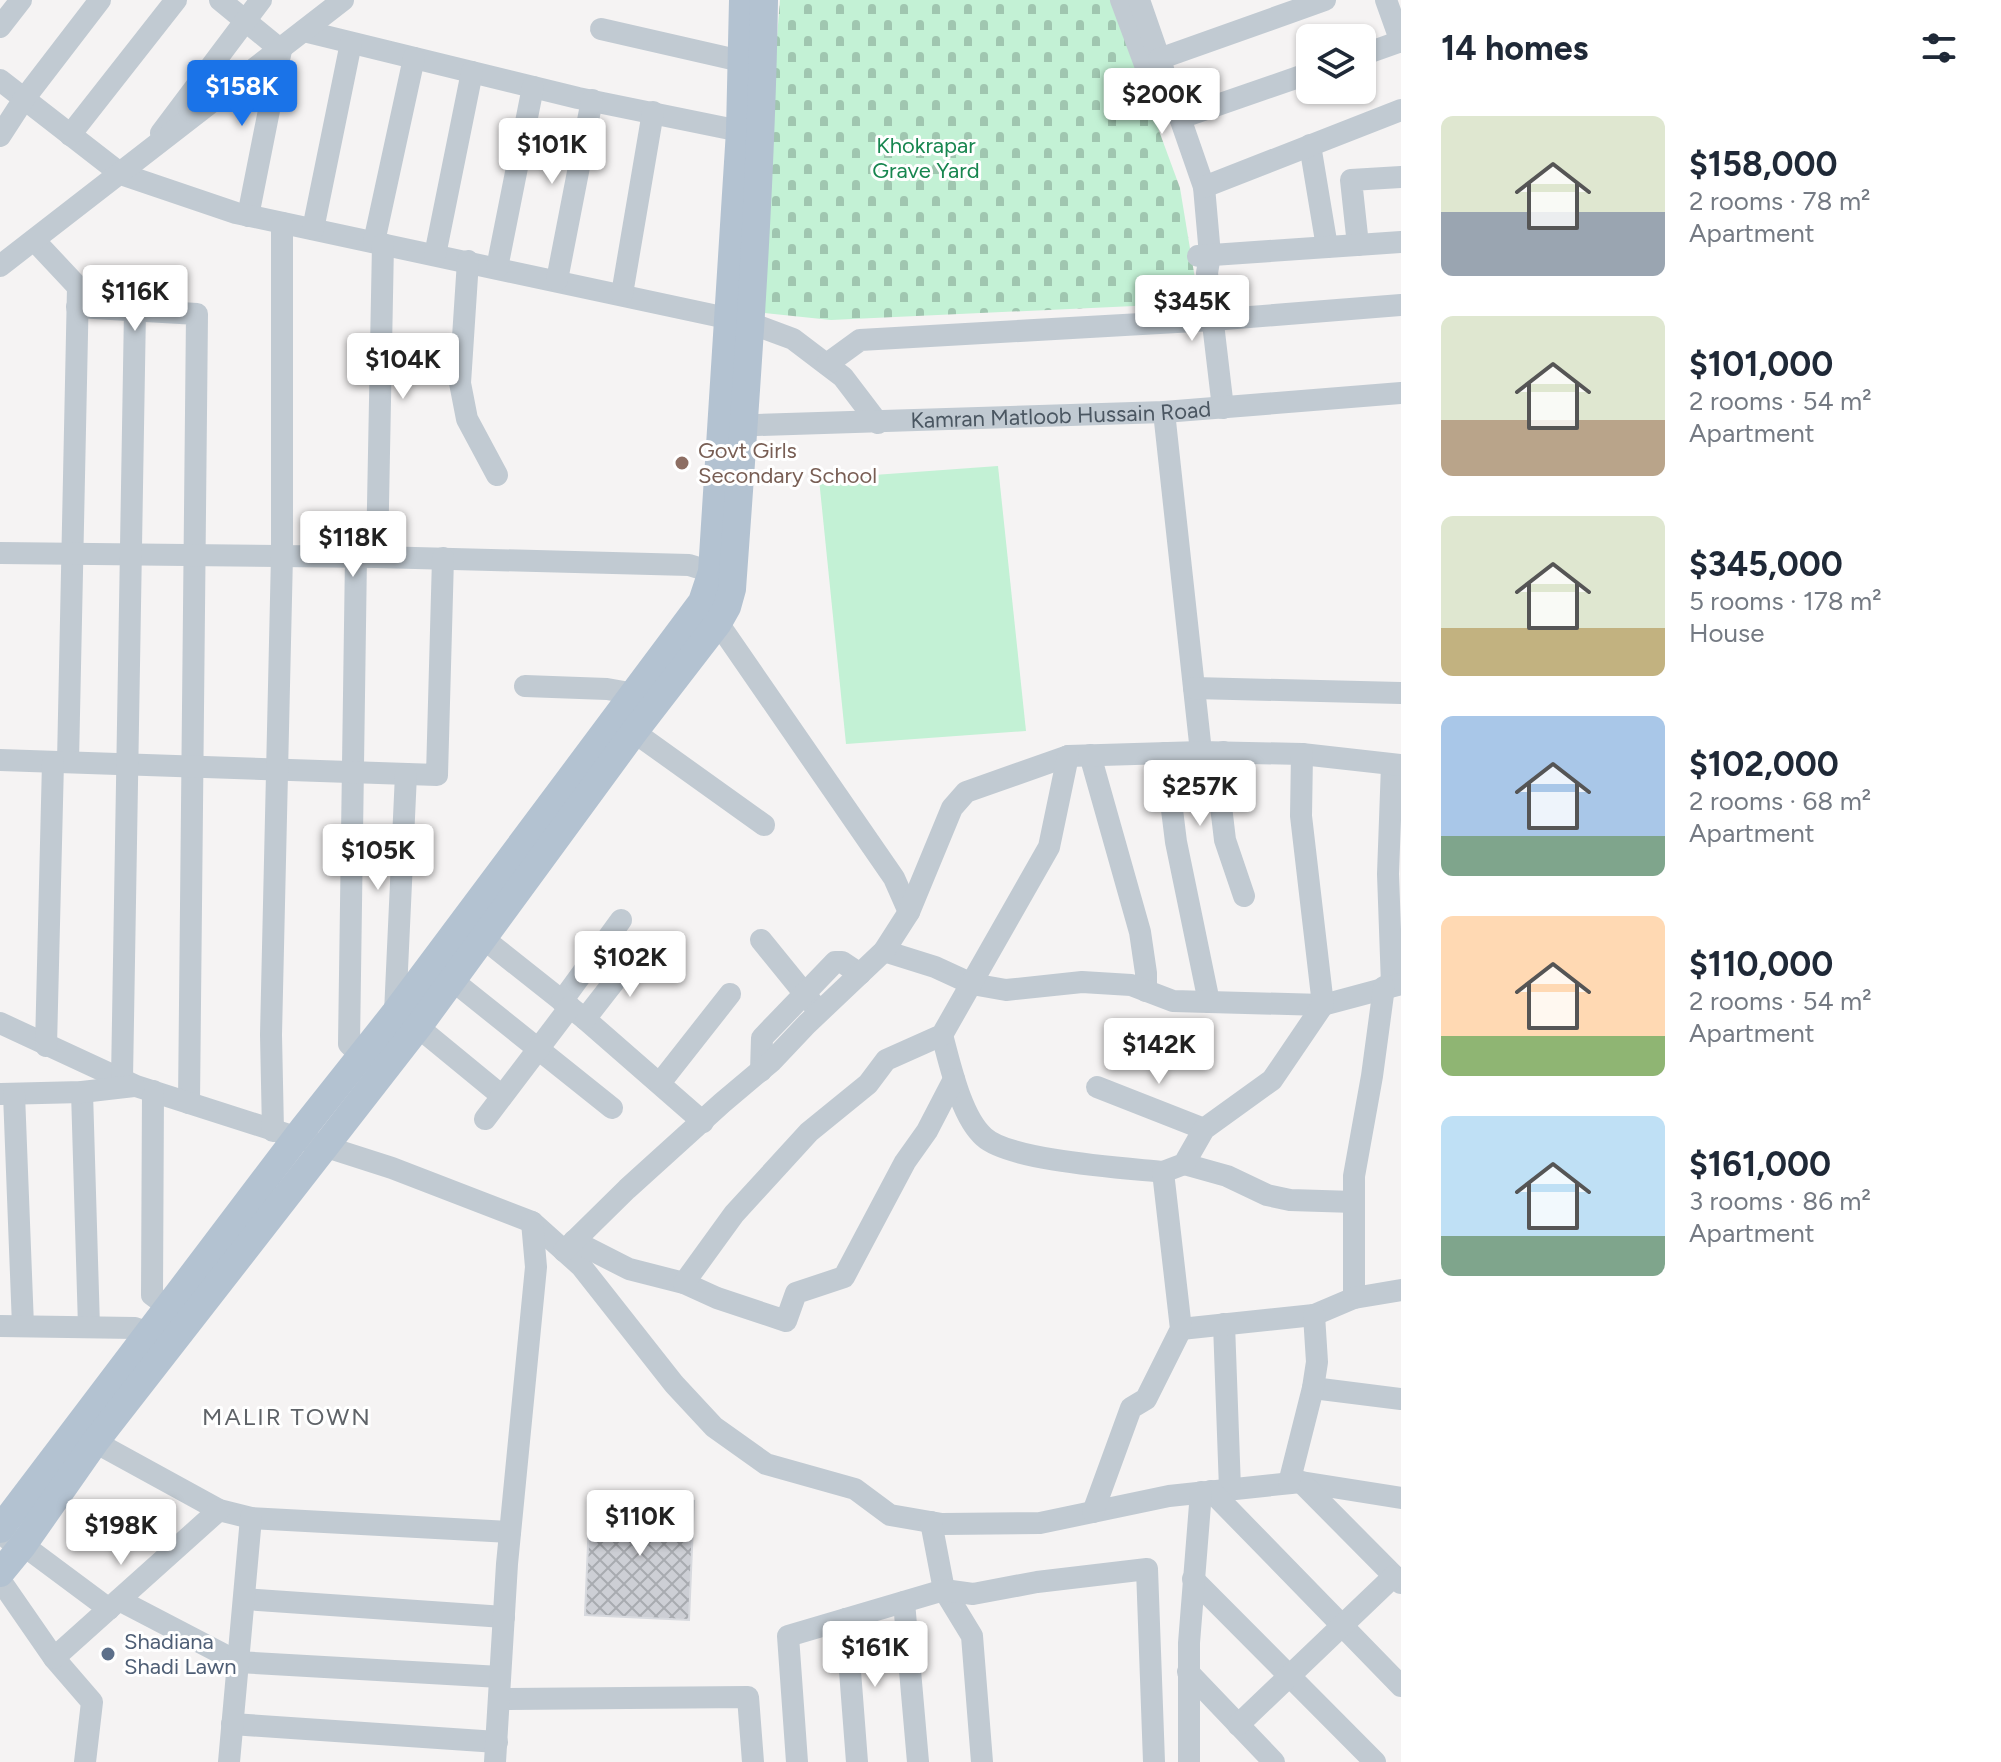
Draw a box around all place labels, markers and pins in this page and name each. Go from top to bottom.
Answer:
pin: $158K [186,60,298,128]
pin: $200K [1106,68,1218,136]
pin: $101K [496,118,608,186]
pin: $116K [79,265,191,333]
pin: $345K [1136,275,1248,343]
pin: $104K [347,333,459,401]
place label: Govt Girls Secondary School [698,437,877,489]
marker: Govt Girls Secondary School [673,454,691,472]
pin: $118K [297,511,409,579]
pin: $257K [1144,760,1256,828]
pin: $105K [322,824,434,892]
pin: $102K [574,931,686,999]
pin: $142K [1103,1018,1215,1086]
pin: $110K [584,1490,696,1558]
pin: $198K [65,1499,177,1567]
pin: $161K [819,1621,931,1689]
place label: Shadiana Shadi Lawn [124,1628,236,1680]
marker: Shadiana Shadi Lawn [99,1645,117,1663]

